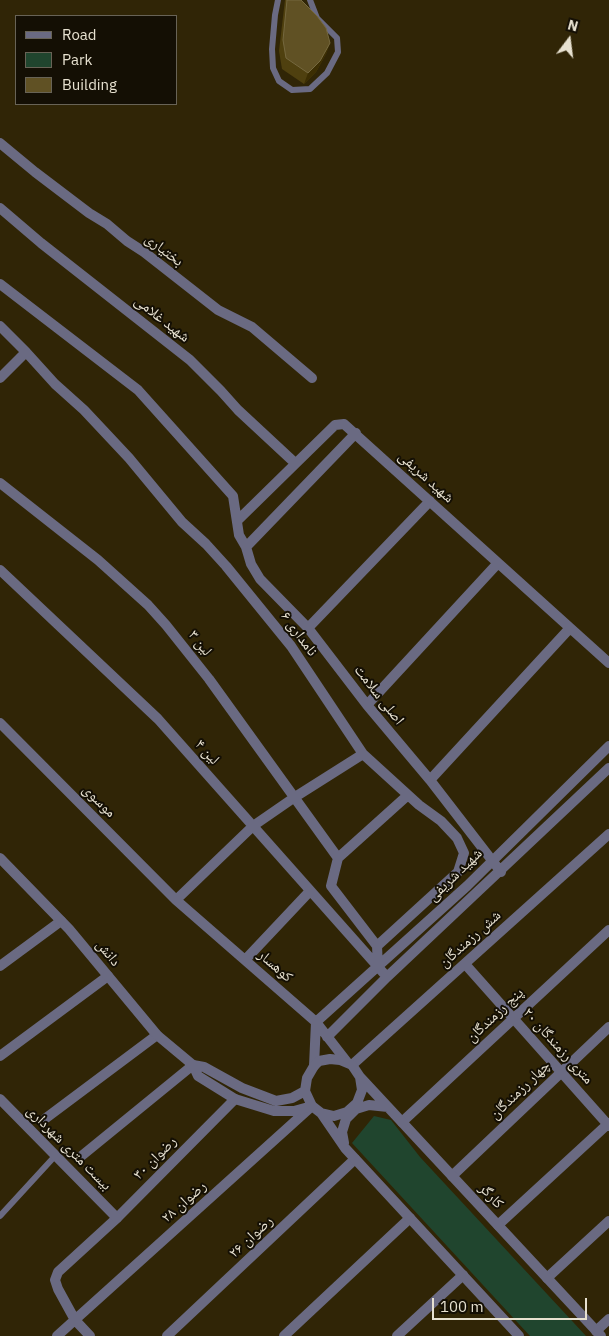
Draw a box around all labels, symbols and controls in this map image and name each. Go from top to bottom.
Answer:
legend [15,15,178,105]
north arrow [544,15,594,65]
text: N [566,16,580,36]
text: Road [62,25,97,44]
text: Park [62,50,92,69]
text: Building [62,75,117,94]
street label: بختیاری [141,230,187,270]
street label: شهید غلامی [131,292,193,346]
street label: شهید شریفی [394,447,458,507]
street label: نامداری ۶ [277,608,321,660]
street label: لین ۳ [184,627,216,659]
street label: اصلی سلامت [350,661,408,729]
street label: لین ۴ [191,736,223,768]
street label: موسوی [78,780,120,822]
street label: شهید شریفی [424,845,486,905]
street label: شش رزمندگان [435,906,505,972]
street label: دانش [92,936,124,970]
street label: کوهسار [254,946,296,986]
street label: پنج رزمندگان [463,984,527,1046]
street label: ۲۰ متری رزمندگان [519,1004,597,1088]
street label: چهار رزمندگان [486,1057,554,1123]
street label: بیست متری شهرداری [23,1102,115,1194]
street label: رضوان ۳۰ [130,1133,180,1183]
street label: رضوان ۲۸ [158,1177,210,1227]
street label: کارگر [475,1180,507,1212]
street label: رضوان ۲۶ [225,1212,277,1262]
scale bar [434,1288,589,1320]
text: 100 m [440,1297,484,1316]

